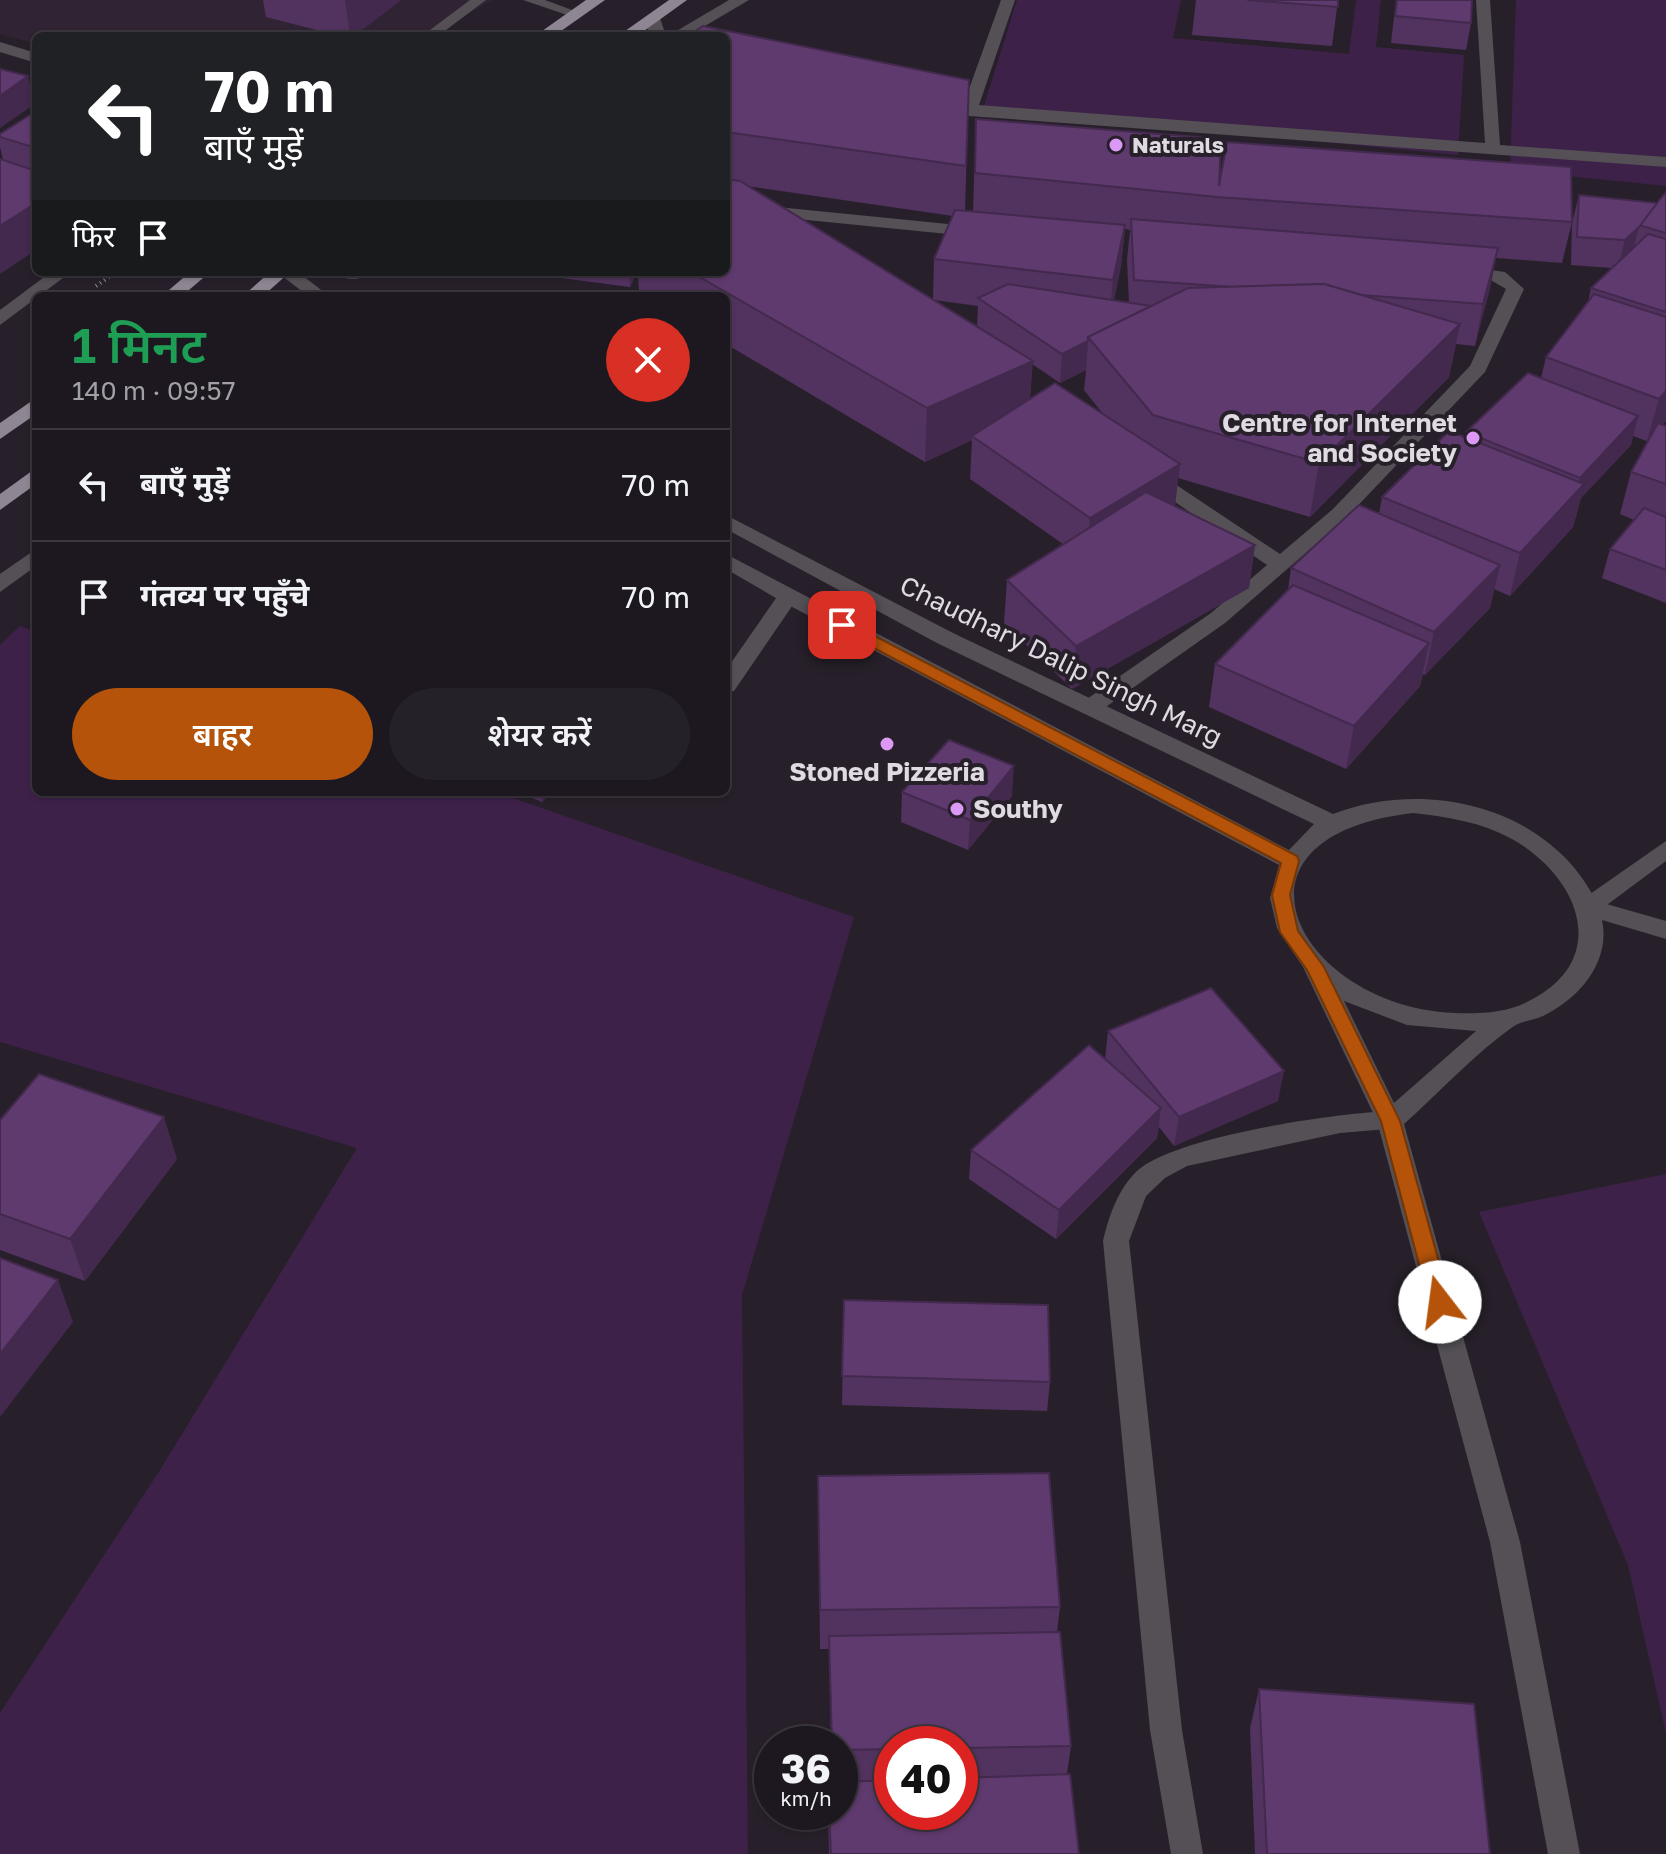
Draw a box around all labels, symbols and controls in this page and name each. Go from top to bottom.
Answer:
text: 70 m [204,57,334,124]
icon: left [72,64,176,168]
text: बाएँ मुड़ें [204,125,304,168]
place label: Naturals [1132,131,1224,158]
marker: Naturals [1107,136,1125,154]
icon: arrive [131,216,175,260]
text: फिर [72,218,115,254]
text: 1 मिनट [72,316,206,374]
button: close [606,318,690,402]
text: 140 m · 09:57 [72,375,235,406]
place label: Centre for Internet and Society [1222,407,1457,468]
marker: Centre for Internet and Society [1464,429,1482,447]
icon: left [72,463,116,507]
text: बाएँ मुड़ें [140,465,230,501]
text: 70 m [621,467,690,503]
street label: Chaudhary Dalip Singh Marg [895,569,1227,752]
icon: arrive [72,575,116,619]
text: गंतव्य पर पहुँचे [140,577,309,613]
text: 70 m [621,579,690,615]
pin [808,591,876,659]
icon: arrive [820,603,864,647]
button: बाहर [72,688,373,780]
button: शेयर करें [389,688,690,780]
marker: Stoned Pizzeria [878,735,896,753]
place label: Stoned Pizzeria [789,756,985,787]
place label: Southy [973,793,1063,824]
marker: Southy [948,800,966,818]
position arrow [1398,1260,1482,1344]
speed limit sign: 40 [874,1726,978,1830]
text: 36 [781,1744,831,1792]
text: km/h [781,1786,831,1810]

